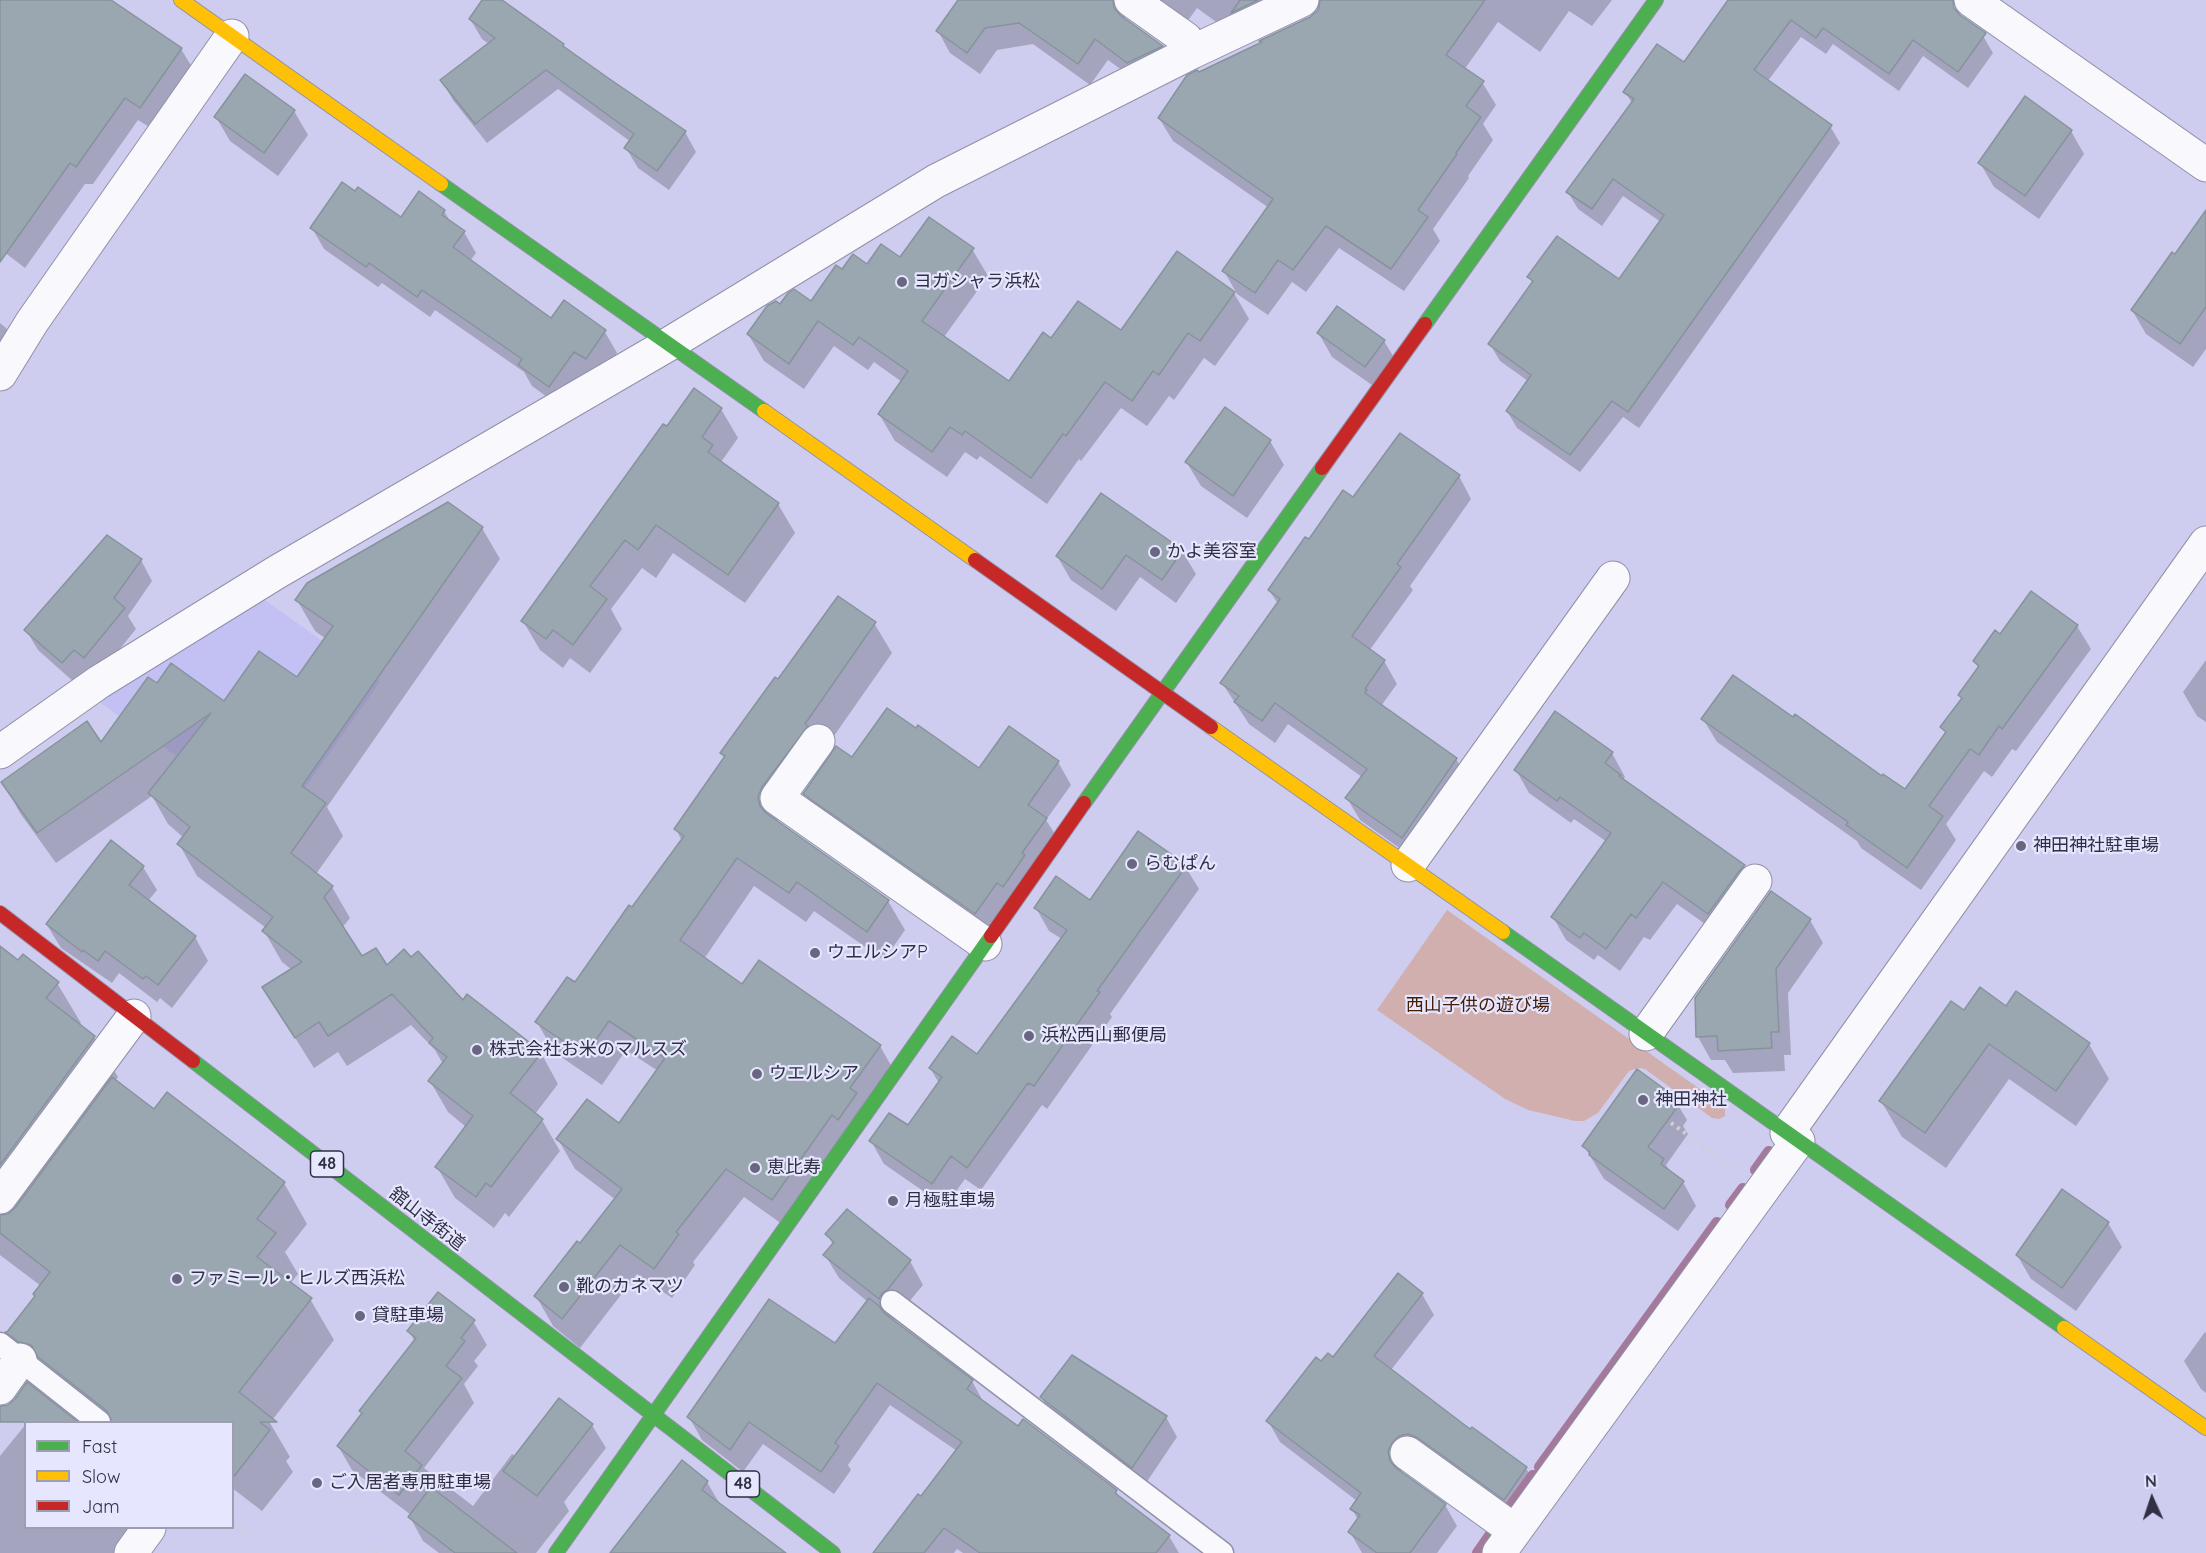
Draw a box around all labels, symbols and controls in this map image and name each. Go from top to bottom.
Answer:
place label: ヨガシャラ浜松 [914,271,1040,293]
marker: ヨガシャラ浜松 [895,275,909,289]
place label: かよ美容室 [1167,541,1257,563]
marker: かよ美容室 [1148,545,1162,559]
place label: 神田神社駐車場 [2033,835,2159,857]
marker: 神田神社駐車場 [2014,839,2028,853]
place label: らむぱん [1144,853,1216,875]
marker: らむぱん [1125,857,1139,871]
place label: ウエルシアP [827,942,928,964]
marker: ウエルシアP [808,946,822,960]
park label: 西山子供の遊び場 [1406,995,1550,1017]
place label: 浜松西山郵便局 [1041,1025,1167,1047]
marker: 浜松西山郵便局 [1022,1029,1036,1043]
place label: 株式会社お米のマルスズ [489,1039,687,1061]
marker: 株式会社お米のマルスズ [470,1043,484,1057]
place label: ウエルシア [769,1063,859,1085]
marker: ウエルシア [750,1067,764,1081]
place label: 神田神社 [1655,1089,1727,1111]
marker: 神田神社 [1636,1093,1650,1107]
road number: 48 [310,1151,344,1177]
place label: 恵比寿 [767,1157,821,1179]
marker: 恵比寿 [748,1161,762,1175]
street label: 舘山寺街道 [385,1183,469,1255]
place label: 月極駐車場 [905,1190,995,1212]
marker: 月極駐車場 [886,1194,900,1208]
place label: ファミール・ヒルズ西浜松 [189,1268,405,1290]
marker: ファミール・ヒルズ西浜松 [170,1272,184,1286]
place label: 靴のカネマツ [576,1276,684,1298]
marker: 靴のカネマツ [557,1280,571,1294]
place label: 貸駐車場 [372,1305,444,1327]
marker: 貸駐車場 [353,1309,367,1323]
legend [24,1421,234,1529]
text: Fast [82,1435,117,1458]
text: Slow [82,1465,120,1488]
north arrow [2122,1469,2182,1529]
road number: 48 [726,1471,760,1497]
text: N [2145,1471,2157,1491]
place label: ご入居者専用駐車場 [329,1472,491,1494]
marker: ご入居者専用駐車場 [310,1476,324,1490]
text: Jam [82,1495,120,1518]

